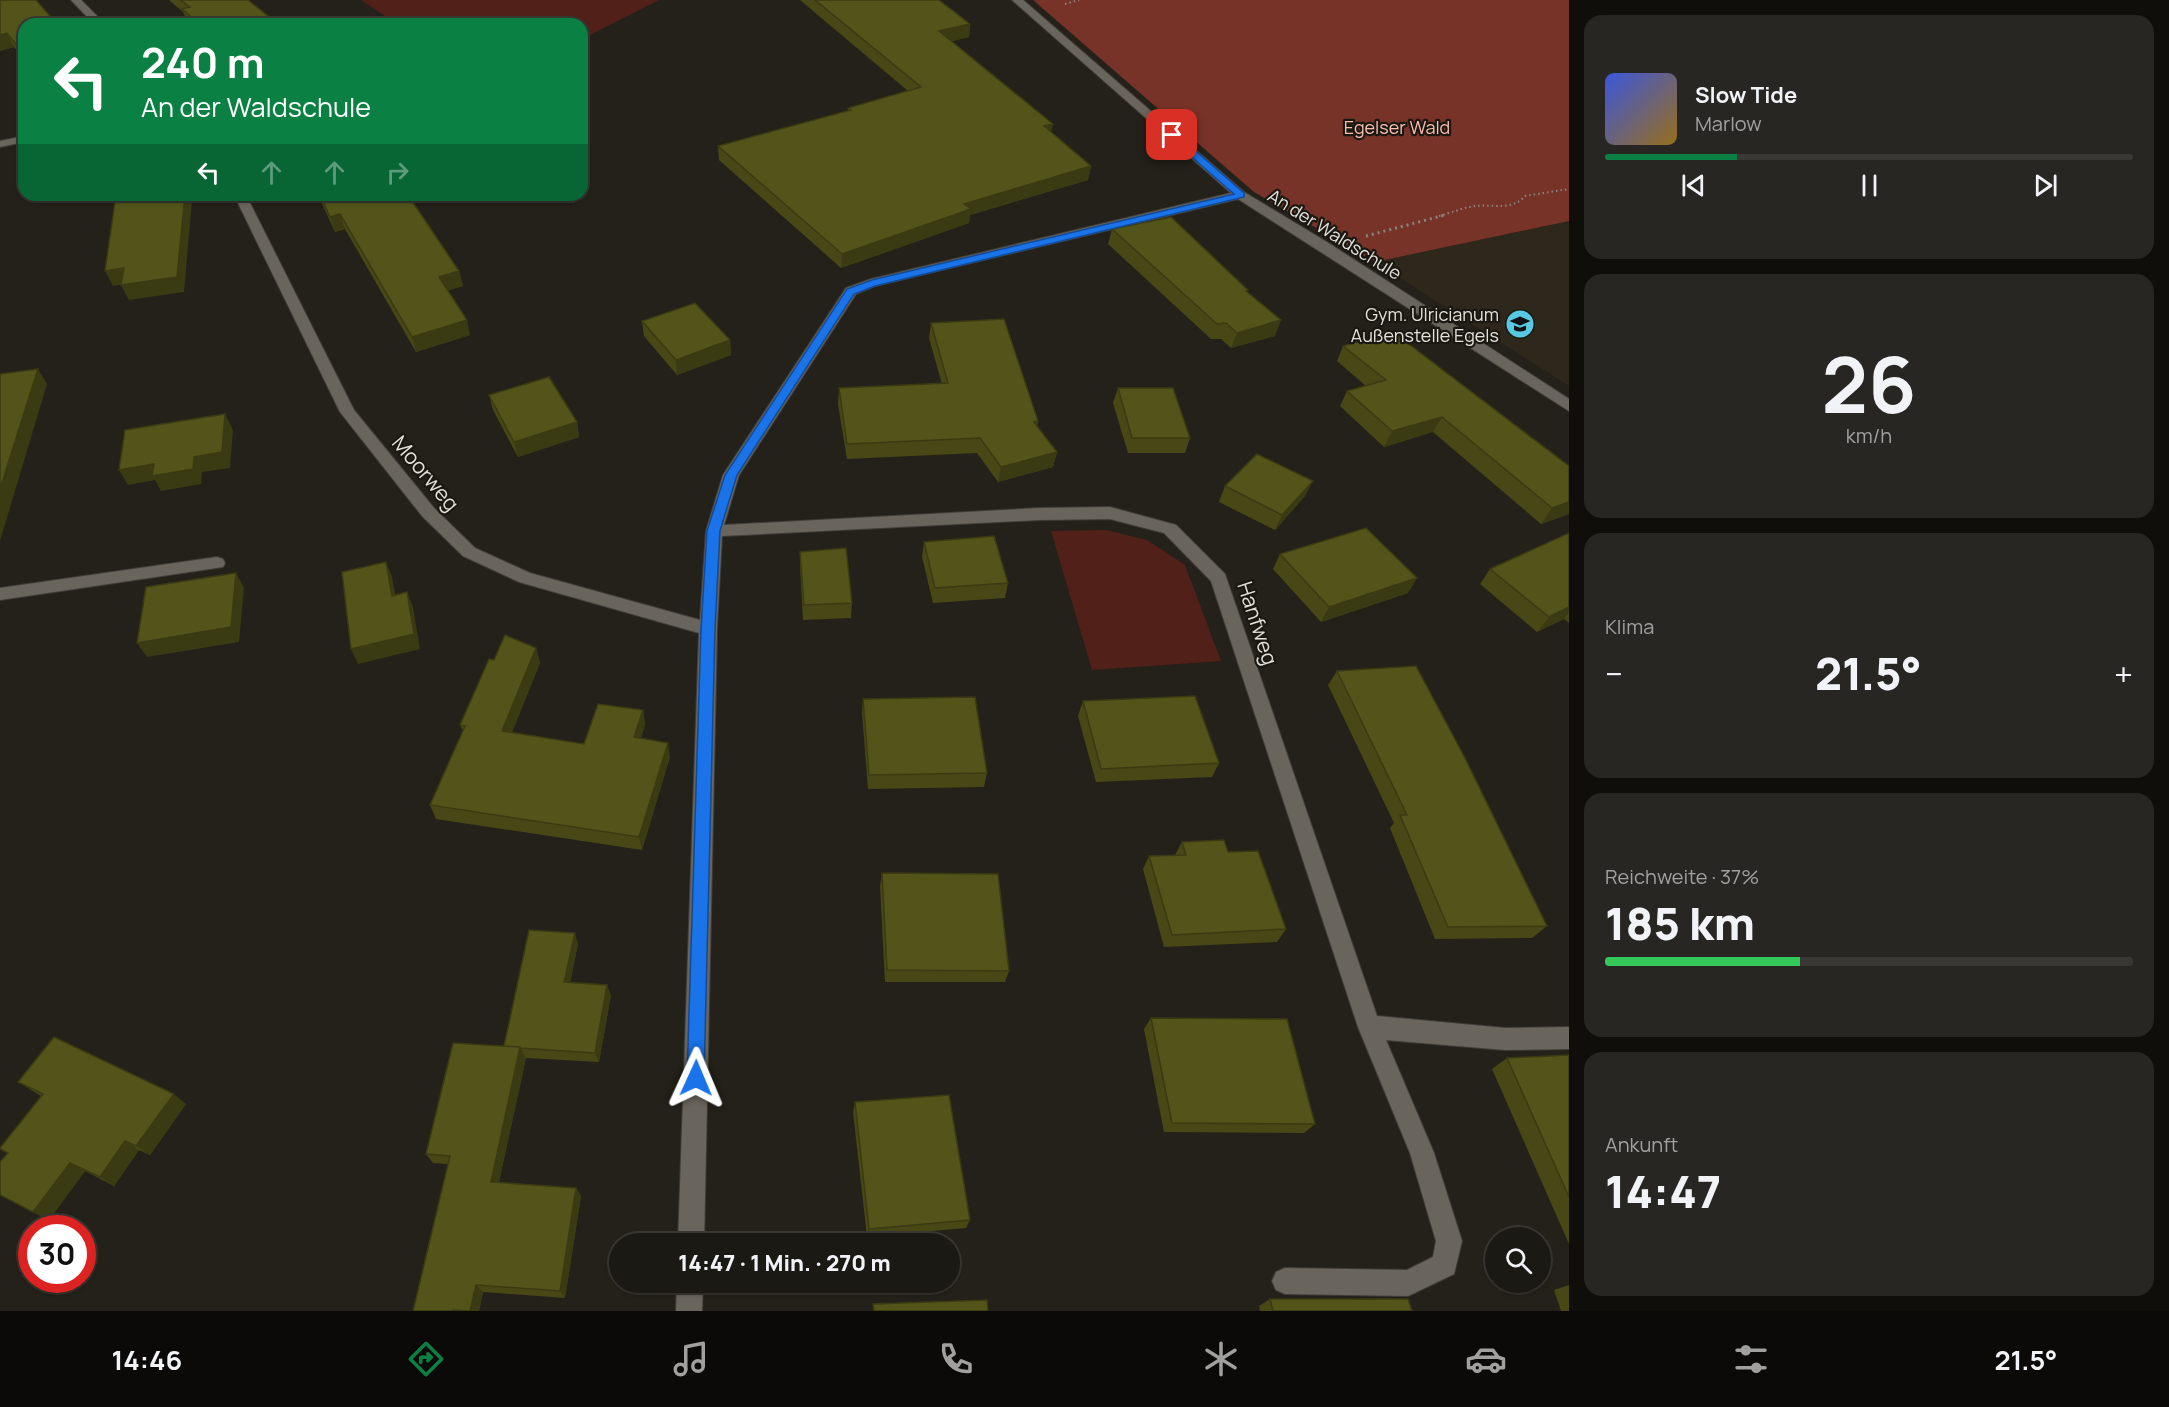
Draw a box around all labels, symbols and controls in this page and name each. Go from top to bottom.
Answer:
text: 240 m [141,33,265,91]
icon: left [42,42,120,120]
text: Slow Tide [1695,80,1797,110]
text: An der Waldschule [141,88,371,125]
pin [1146,109,1197,160]
text: Marlow [1695,110,1762,137]
park label: Egelser Wald [1344,115,1450,139]
icon: arrive [1155,118,1188,151]
icon: left [192,156,225,189]
icon: ahead [255,156,288,189]
icon: ahead [318,156,351,189]
icon: right [381,156,414,189]
icon: previous [1677,169,1710,202]
icon: pause [1853,169,1886,202]
icon: next [2029,169,2062,202]
street label: An der Waldschule [1264,183,1406,285]
place label: Gym. Ulricianum Außenstelle Egels [1351,302,1499,347]
school or university icon: Gym. Ulricianum Außenstelle Egels [1504,308,1536,340]
text: 26 [1822,330,1916,436]
text: km/h [1846,422,1892,449]
street label: Moorweg [386,429,466,517]
street label: Hanfweg [1231,578,1285,668]
text: Klima [1605,613,1654,640]
text: 21.5° [1815,642,1922,704]
text: − [1605,651,1623,696]
text: + [2114,651,2133,696]
text: Reichweite · 37% [1605,863,1759,890]
text: 185 km [1605,892,1755,954]
position arrow [664,1046,728,1110]
text: Ankunft [1605,1131,1678,1158]
text: 14:47 [1605,1160,1721,1222]
speed limit sign: 30 [18,1215,96,1293]
map controls [1485,1227,1551,1293]
button: search [1485,1227,1551,1293]
text: 14:47 · 1 Min. · 270 m [678,1248,891,1278]
icon: directions [405,1338,447,1380]
icon: music [670,1338,712,1380]
icon: phone [935,1338,977,1380]
icon: climate [1200,1338,1242,1380]
icon: car [1465,1338,1507,1380]
icon: filters [1730,1338,1772,1380]
text: 14:46 [111,1341,182,1378]
text: 21.5° [1995,1341,2058,1378]

